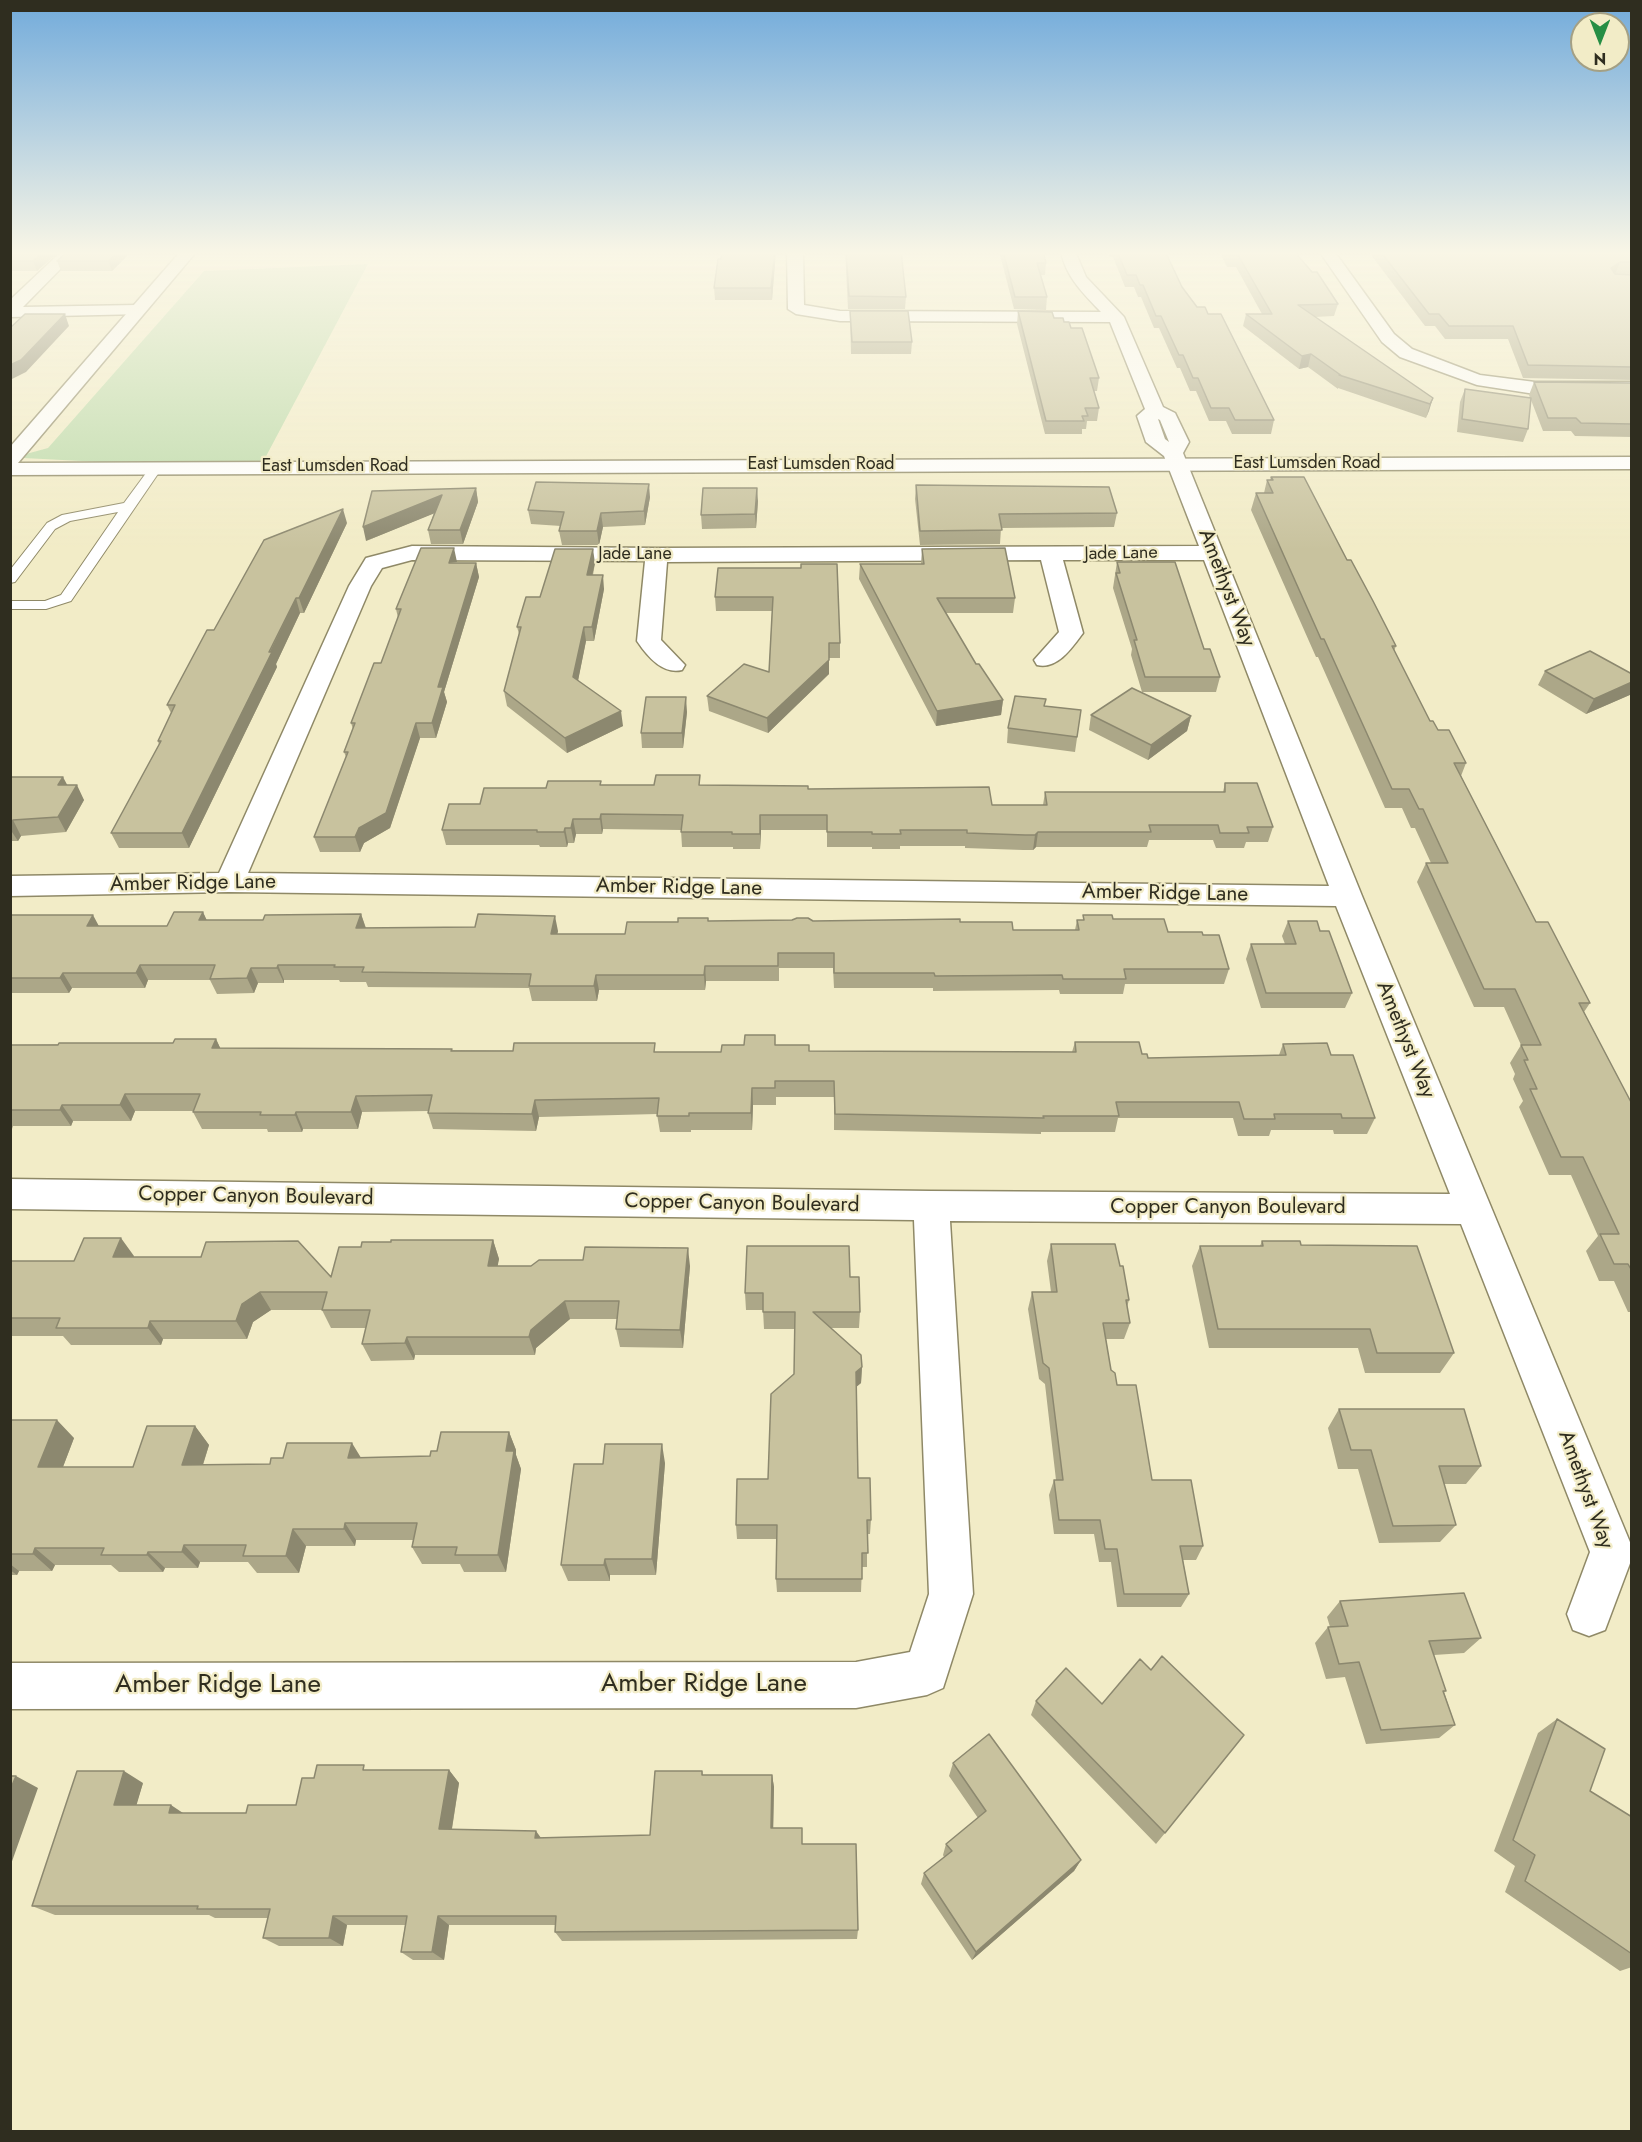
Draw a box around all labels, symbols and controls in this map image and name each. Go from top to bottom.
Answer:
north arrow [1570,12,1630,72]
text: N [1594,47,1606,70]
street label: East Lumsden Road [1233,453,1381,475]
street label: East Lumsden Road [747,454,895,476]
street label: East Lumsden Road [261,456,409,478]
street label: Amethyst Way [1192,526,1260,650]
street label: Jade Lane [1084,543,1158,565]
street label: Jade Lane [598,544,672,566]
street label: Amber Ridge Lane [110,870,276,898]
street label: Amber Ridge Lane [596,874,762,902]
street label: Amber Ridge Lane [1082,880,1248,908]
street label: Amethyst Way [1370,978,1440,1102]
street label: Copper Canyon Boulevard [138,1182,374,1212]
street label: Copper Canyon Boulevard [624,1189,860,1219]
street label: Copper Canyon Boulevard [1110,1195,1346,1221]
street label: Amethyst Way [1552,1427,1618,1553]
street label: Amber Ridge Lane [601,1669,807,1701]
street label: Amber Ridge Lane [115,1670,321,1702]

